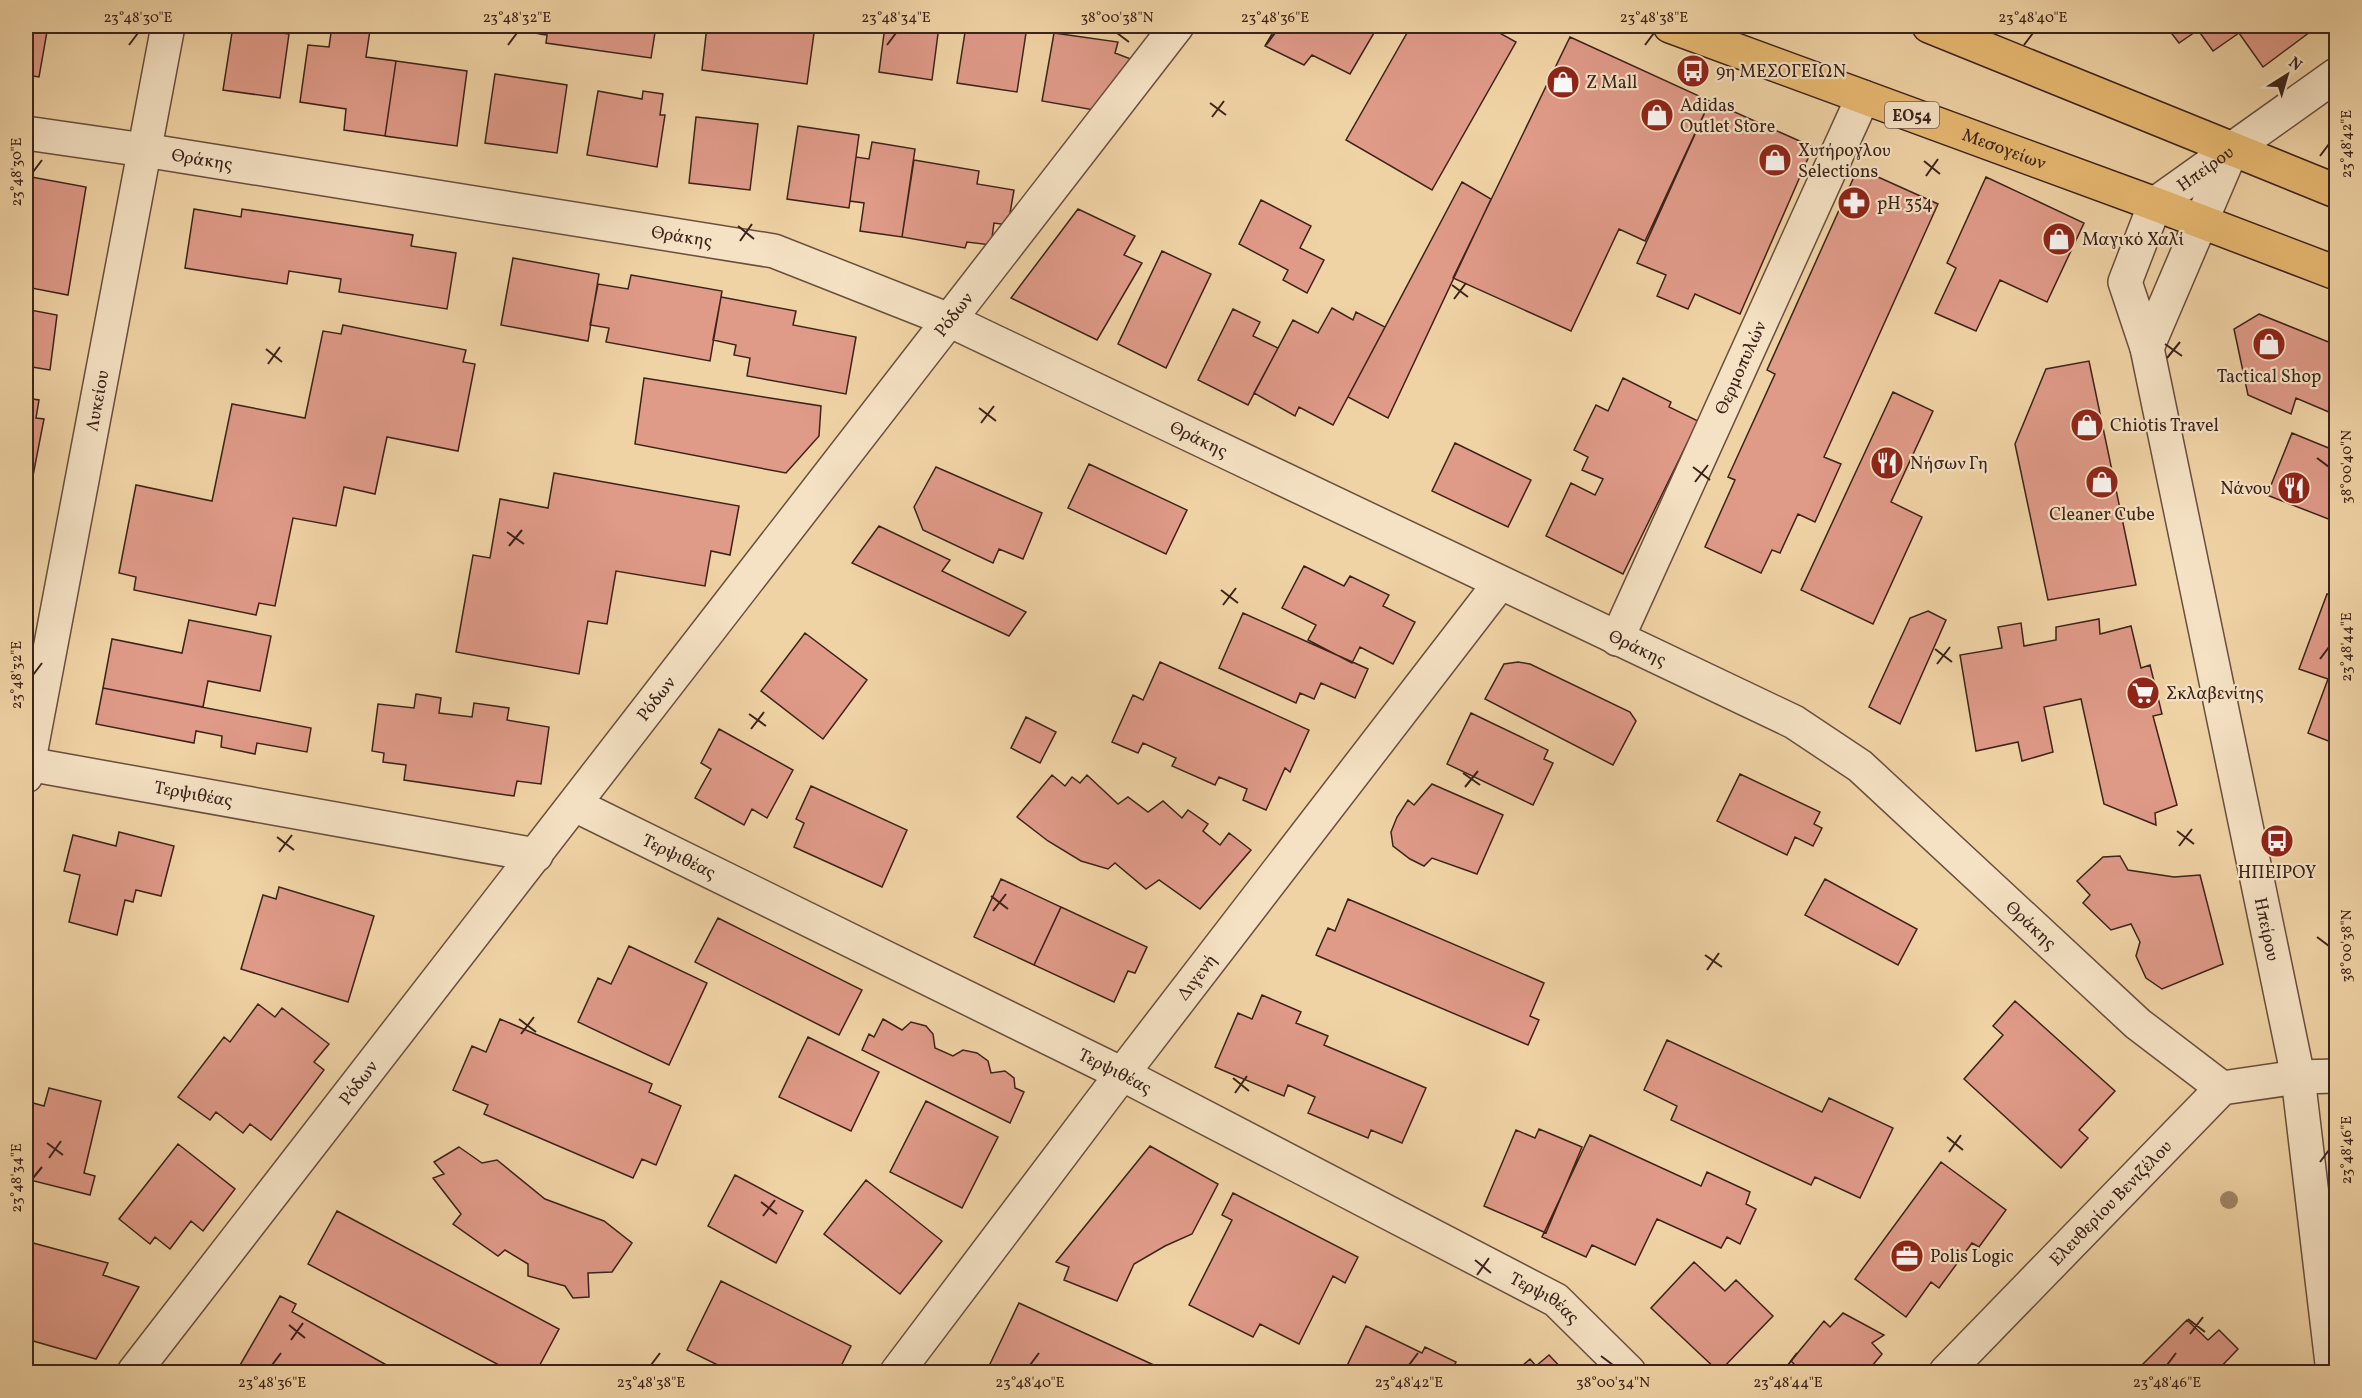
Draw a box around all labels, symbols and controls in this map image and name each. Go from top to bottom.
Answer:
text: 23°48'30"E [103,8,173,29]
text: 23°48'32"E [483,8,551,29]
text: 23°48'34"E [861,8,931,29]
text: 38°00'38"N [1080,8,1154,29]
text: 23°48'36"E [1241,8,1309,29]
text: 23°48'38"E [1620,8,1688,29]
text: 23°48'40"E [1998,8,2068,29]
north arrow [2257,45,2317,105]
text: N [2284,52,2306,77]
bus stop icon: 9η ΜΕΣΟΓΕΙΩΝ [1675,53,1711,89]
place label: 9η ΜΕΣΟΓΕΙΩΝ [1716,60,1846,85]
shop icon: Z Mall [1545,64,1581,100]
place label: Z Mall [1586,71,1637,96]
place label: Adidas Outlet Store [1680,94,1775,140]
shop icon: Adidas Outlet Store [1639,97,1675,133]
road number: ΕΟ54 [1885,102,1939,128]
text: 23°48'42"E [2337,110,2358,178]
street label: Μεσογείων [1958,123,2049,177]
text: 23°48'30"E [7,137,28,207]
place label: Χυτήρογλου Selections [1798,139,1891,185]
street label: Ηπείρου [2172,141,2239,199]
shop icon: Χυτήρογλου Selections [1757,142,1793,178]
street label: Θράκης [169,144,234,178]
pharmacy icon: pH 354 [1836,185,1872,221]
place label: pH 354 [1877,192,1933,217]
street label: Θράκης [649,221,714,255]
shop icon: Μαγικό Χαλί [2041,221,2077,257]
place label: Μαγικό Χαλί [2082,228,2184,253]
street label: Ρόδων [929,287,980,343]
street label: Θερμοπυλών [1709,317,1774,419]
shop icon: Tactical Shop [2251,326,2287,362]
place label: Tactical Shop [2217,365,2321,390]
street label: Λυκείου [81,368,117,433]
shop icon: Chiotis Travel [2069,407,2105,443]
place label: Chiotis Travel [2110,414,2219,439]
street label: Θράκης [1165,416,1231,465]
text: 38°00'40"N [2337,430,2358,504]
restaurant icon: Νήσων Γη [1869,445,1905,481]
place label: Νήσων Γη [1910,452,1988,477]
shop icon: Cleaner Cube [2084,464,2120,500]
restaurant icon: Νάνου [2276,470,2312,506]
place label: Νάνου [2220,477,2271,502]
place label: Cleaner Cube [2049,503,2155,528]
text: 23°48'44"E [2337,612,2358,682]
street label: Θράκης [1604,624,1670,673]
text: 23°48'32"E [7,641,28,709]
street label: Ρόδων [632,672,683,727]
supermarket icon: Σκλαβενίτης [2125,675,2161,711]
place label: Σκλαβενίτης [2166,682,2264,707]
street label: Τερψιθέας [152,776,234,814]
bus stop icon: ΗΠΕΙΡΟΥ [2259,823,2295,859]
street label: Τερψιθέας [637,829,720,886]
place label: ΗΠΕΙΡΟΥ [2238,861,2316,886]
street label: Ηπείρου [2247,895,2284,963]
street label: Θράκης [1999,896,2061,956]
text: 38°00'38"N [2337,909,2358,983]
street label: Διγενή [1172,949,1224,1006]
street label: Τερψιθέας [1073,1043,1156,1101]
street label: Ρόδων [334,1056,385,1111]
text: 23°48'46"E [2337,1116,2358,1184]
street label: Ελευθερίου Βενιζέλου [2044,1135,2179,1272]
text: 23°48'34"E [7,1143,28,1213]
office icon: Polis Logic [1889,1238,1925,1274]
place label: Polis Logic [1930,1245,2014,1270]
street label: Τερψιθέας [1505,1267,1584,1330]
text: 23°48'36"E [238,1373,306,1394]
text: 23°48'38"E [617,1373,685,1394]
text: 23°48'40"E [995,1373,1065,1394]
text: 23°48'42"E [1375,1373,1443,1394]
text: 38°00'34"N [1576,1373,1650,1394]
text: 23°48'44"E [1753,1373,1823,1394]
text: 23°48'46"E [2133,1373,2201,1394]

